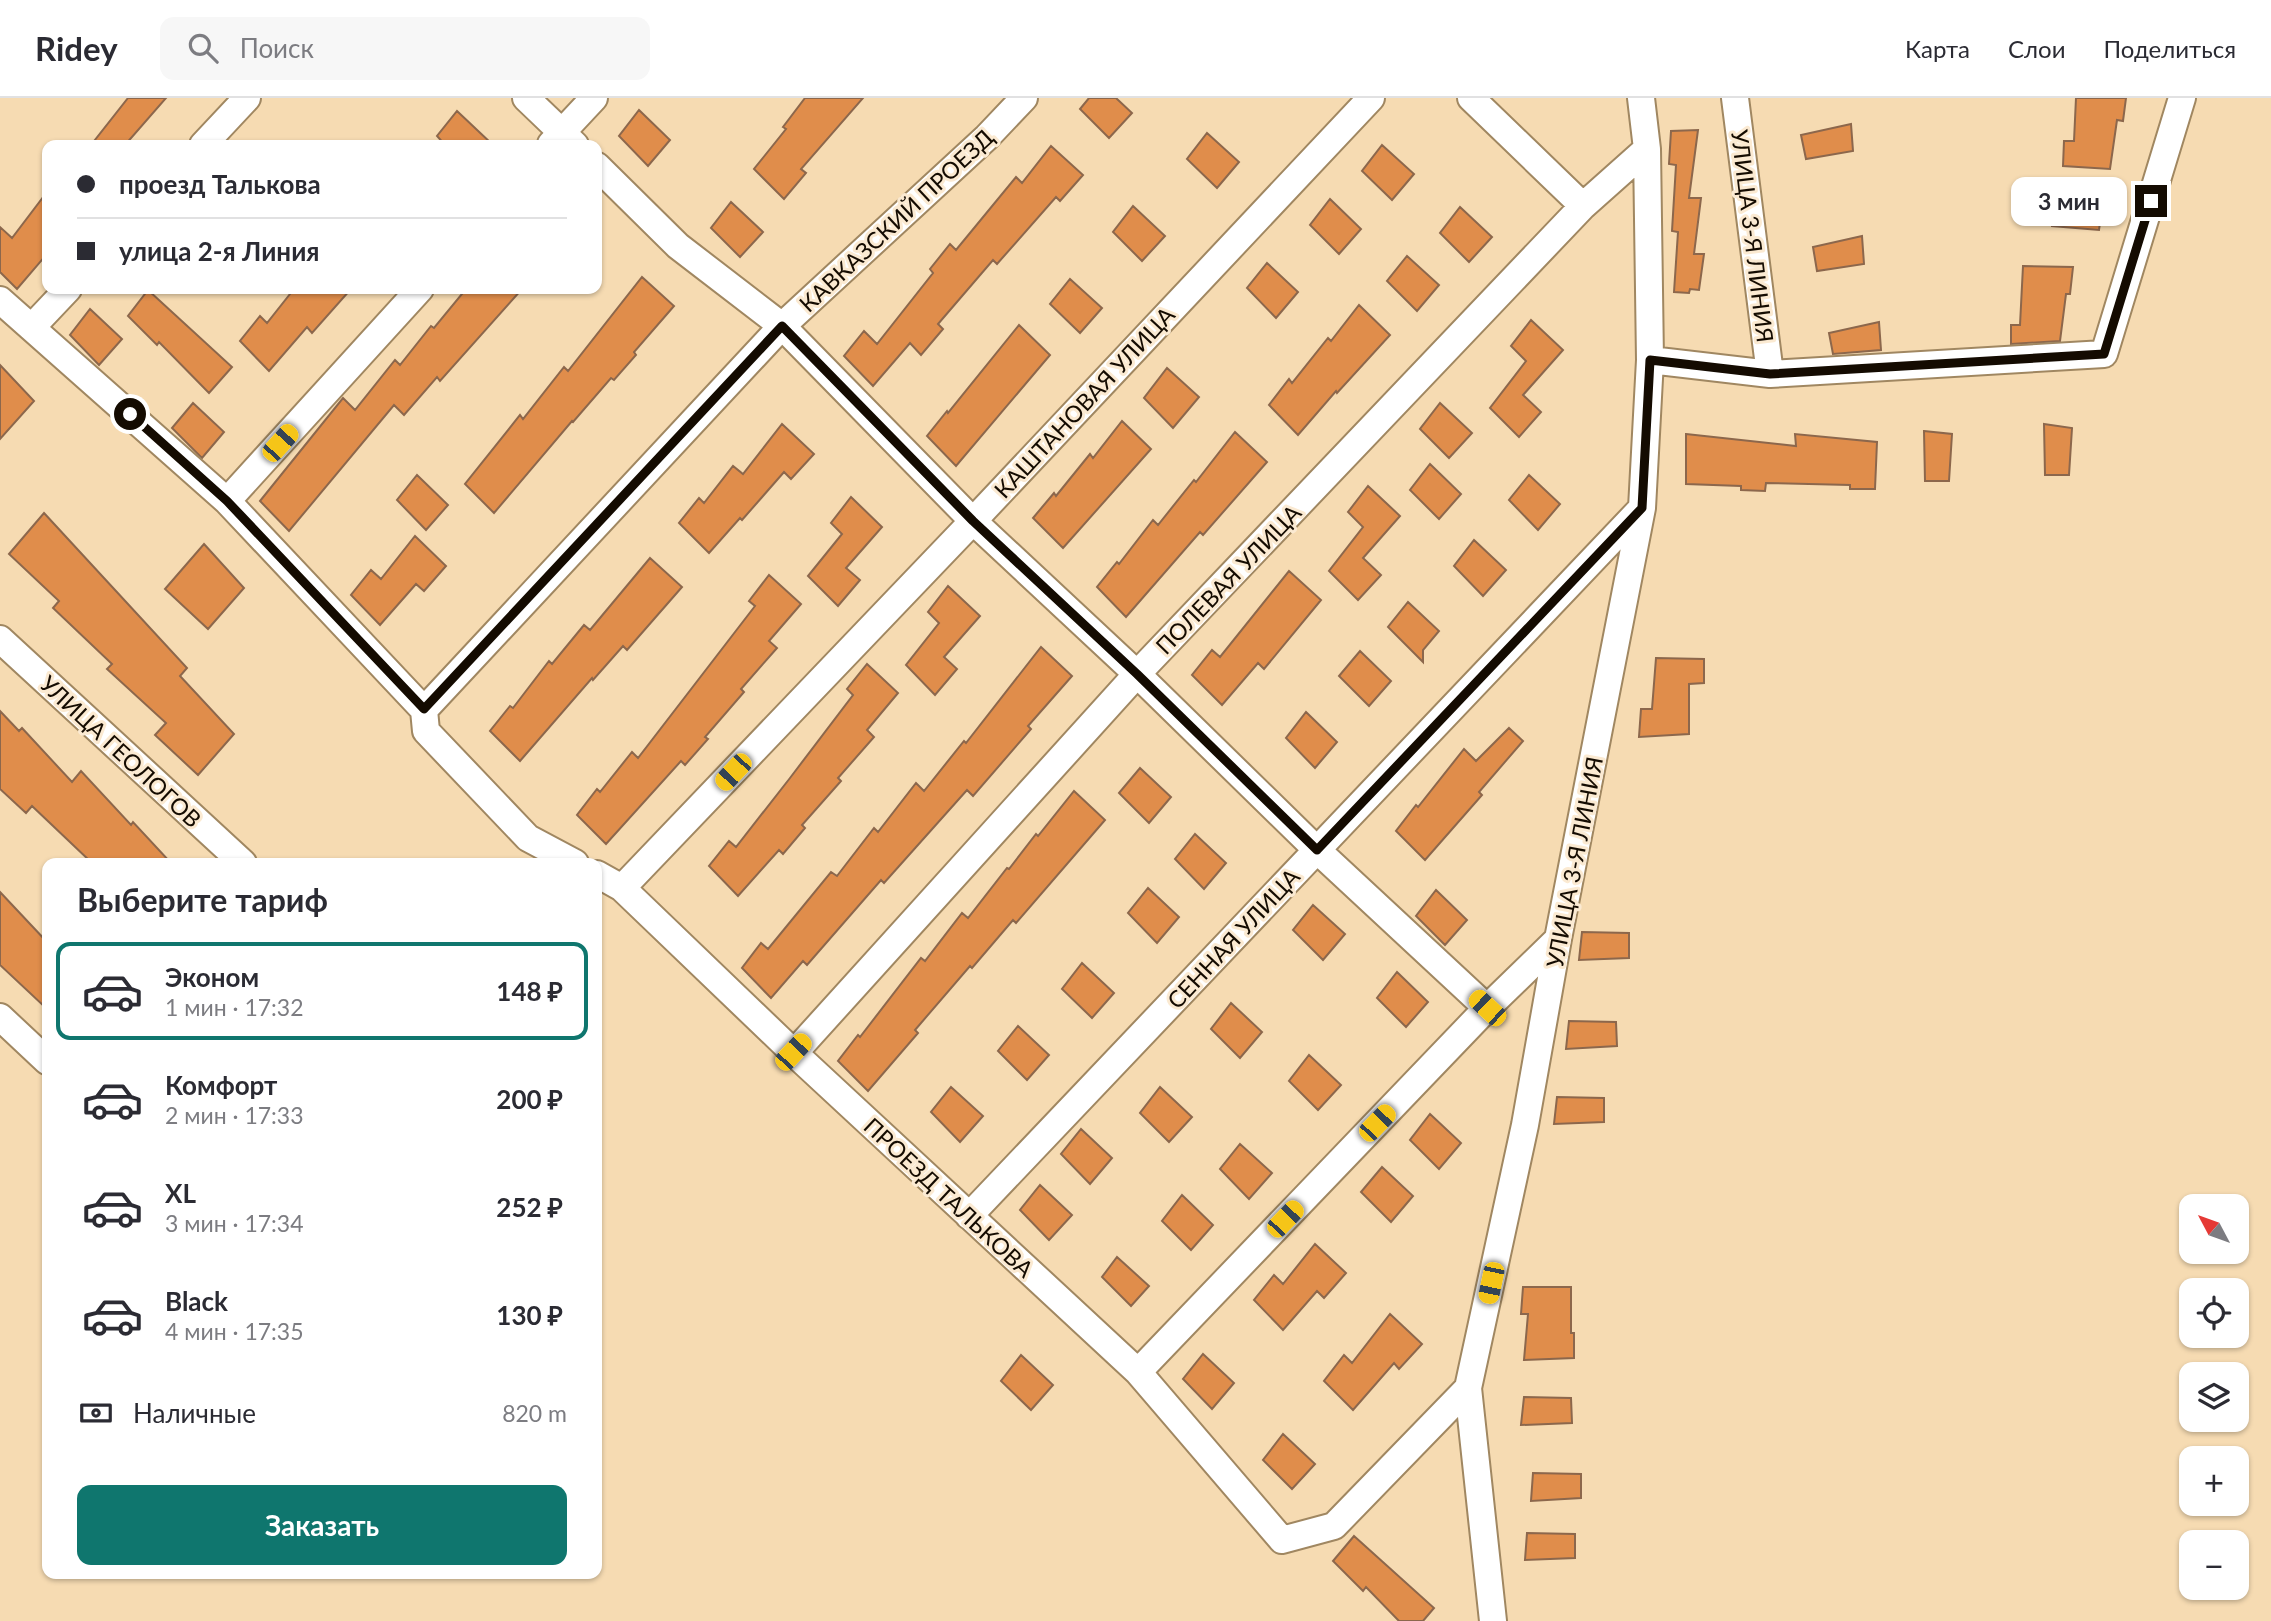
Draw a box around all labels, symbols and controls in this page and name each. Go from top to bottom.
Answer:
search box [160,17,650,80]
text: Ridey [35,28,118,68]
icon: search [184,29,222,67]
text: Поиск [240,32,314,64]
text: Карта [1905,34,1970,63]
text: Слои [2008,34,2065,63]
text: Поделиться [2103,34,2236,63]
street label: КАВКАЗСКИЙ ПРОЕЗД [793,123,999,317]
street label: УЛИЦА 3-Я ЛИНИЯ [1726,128,1780,344]
text: проезд Талькова [119,168,321,200]
callout: 3 мин [2011,176,2126,226]
route end [2135,185,2167,217]
text: 3 мин [2038,187,2100,215]
text: улица 2-я Линия [119,235,320,267]
street label: КАШТАНОВАЯ УЛИЦА [988,300,1180,503]
route start [114,398,146,430]
car [259,420,302,466]
street label: ПОЛЕВАЯ УЛИЦА [1150,498,1307,660]
street label: УЛИЦА ГЕОЛОГОВ [35,669,207,833]
car [711,749,756,795]
street label: УЛИЦА 3-Я ЛИНИЯ [1540,754,1608,970]
street label: СЕННАЯ УЛИЦА [1161,862,1305,1014]
text: Выберите тариф [77,880,328,919]
icon: car [81,960,144,1023]
text: Эконом [165,961,259,993]
text: 148 ₽ [496,975,563,1007]
car [1465,986,1510,1030]
text: 1 мин · 17:32 [165,993,304,1021]
car [771,1029,816,1075]
icon: car [81,1068,144,1131]
text: Комфорт [165,1069,277,1101]
text: 200 ₽ [496,1083,563,1115]
text: 2 мин · 17:33 [165,1101,304,1129]
car [1355,1101,1400,1145]
street label: ПРОЕЗД ТАЛЬКОВА [859,1111,1040,1283]
icon: car [81,1176,144,1239]
text: XL [165,1177,196,1209]
text: 252 ₽ [496,1191,563,1223]
north arrow [2179,1194,2249,1264]
map controls [2179,1194,2249,1600]
car [1263,1197,1308,1241]
text: 3 мин · 17:34 [165,1209,304,1237]
car [1477,1260,1506,1306]
button: locate [2179,1278,2249,1348]
icon: car [81,1284,144,1347]
text: Black [165,1285,228,1317]
text: 130 ₽ [496,1299,563,1331]
text: 4 мин · 17:35 [165,1317,304,1345]
button: layers [2179,1362,2249,1432]
icon: cash [77,1394,115,1432]
text: Наличные [133,1397,256,1429]
text: 820 m [502,1399,567,1427]
button: + [2179,1446,2249,1516]
button: Заказать [77,1485,567,1565]
button: − [2179,1530,2249,1600]

